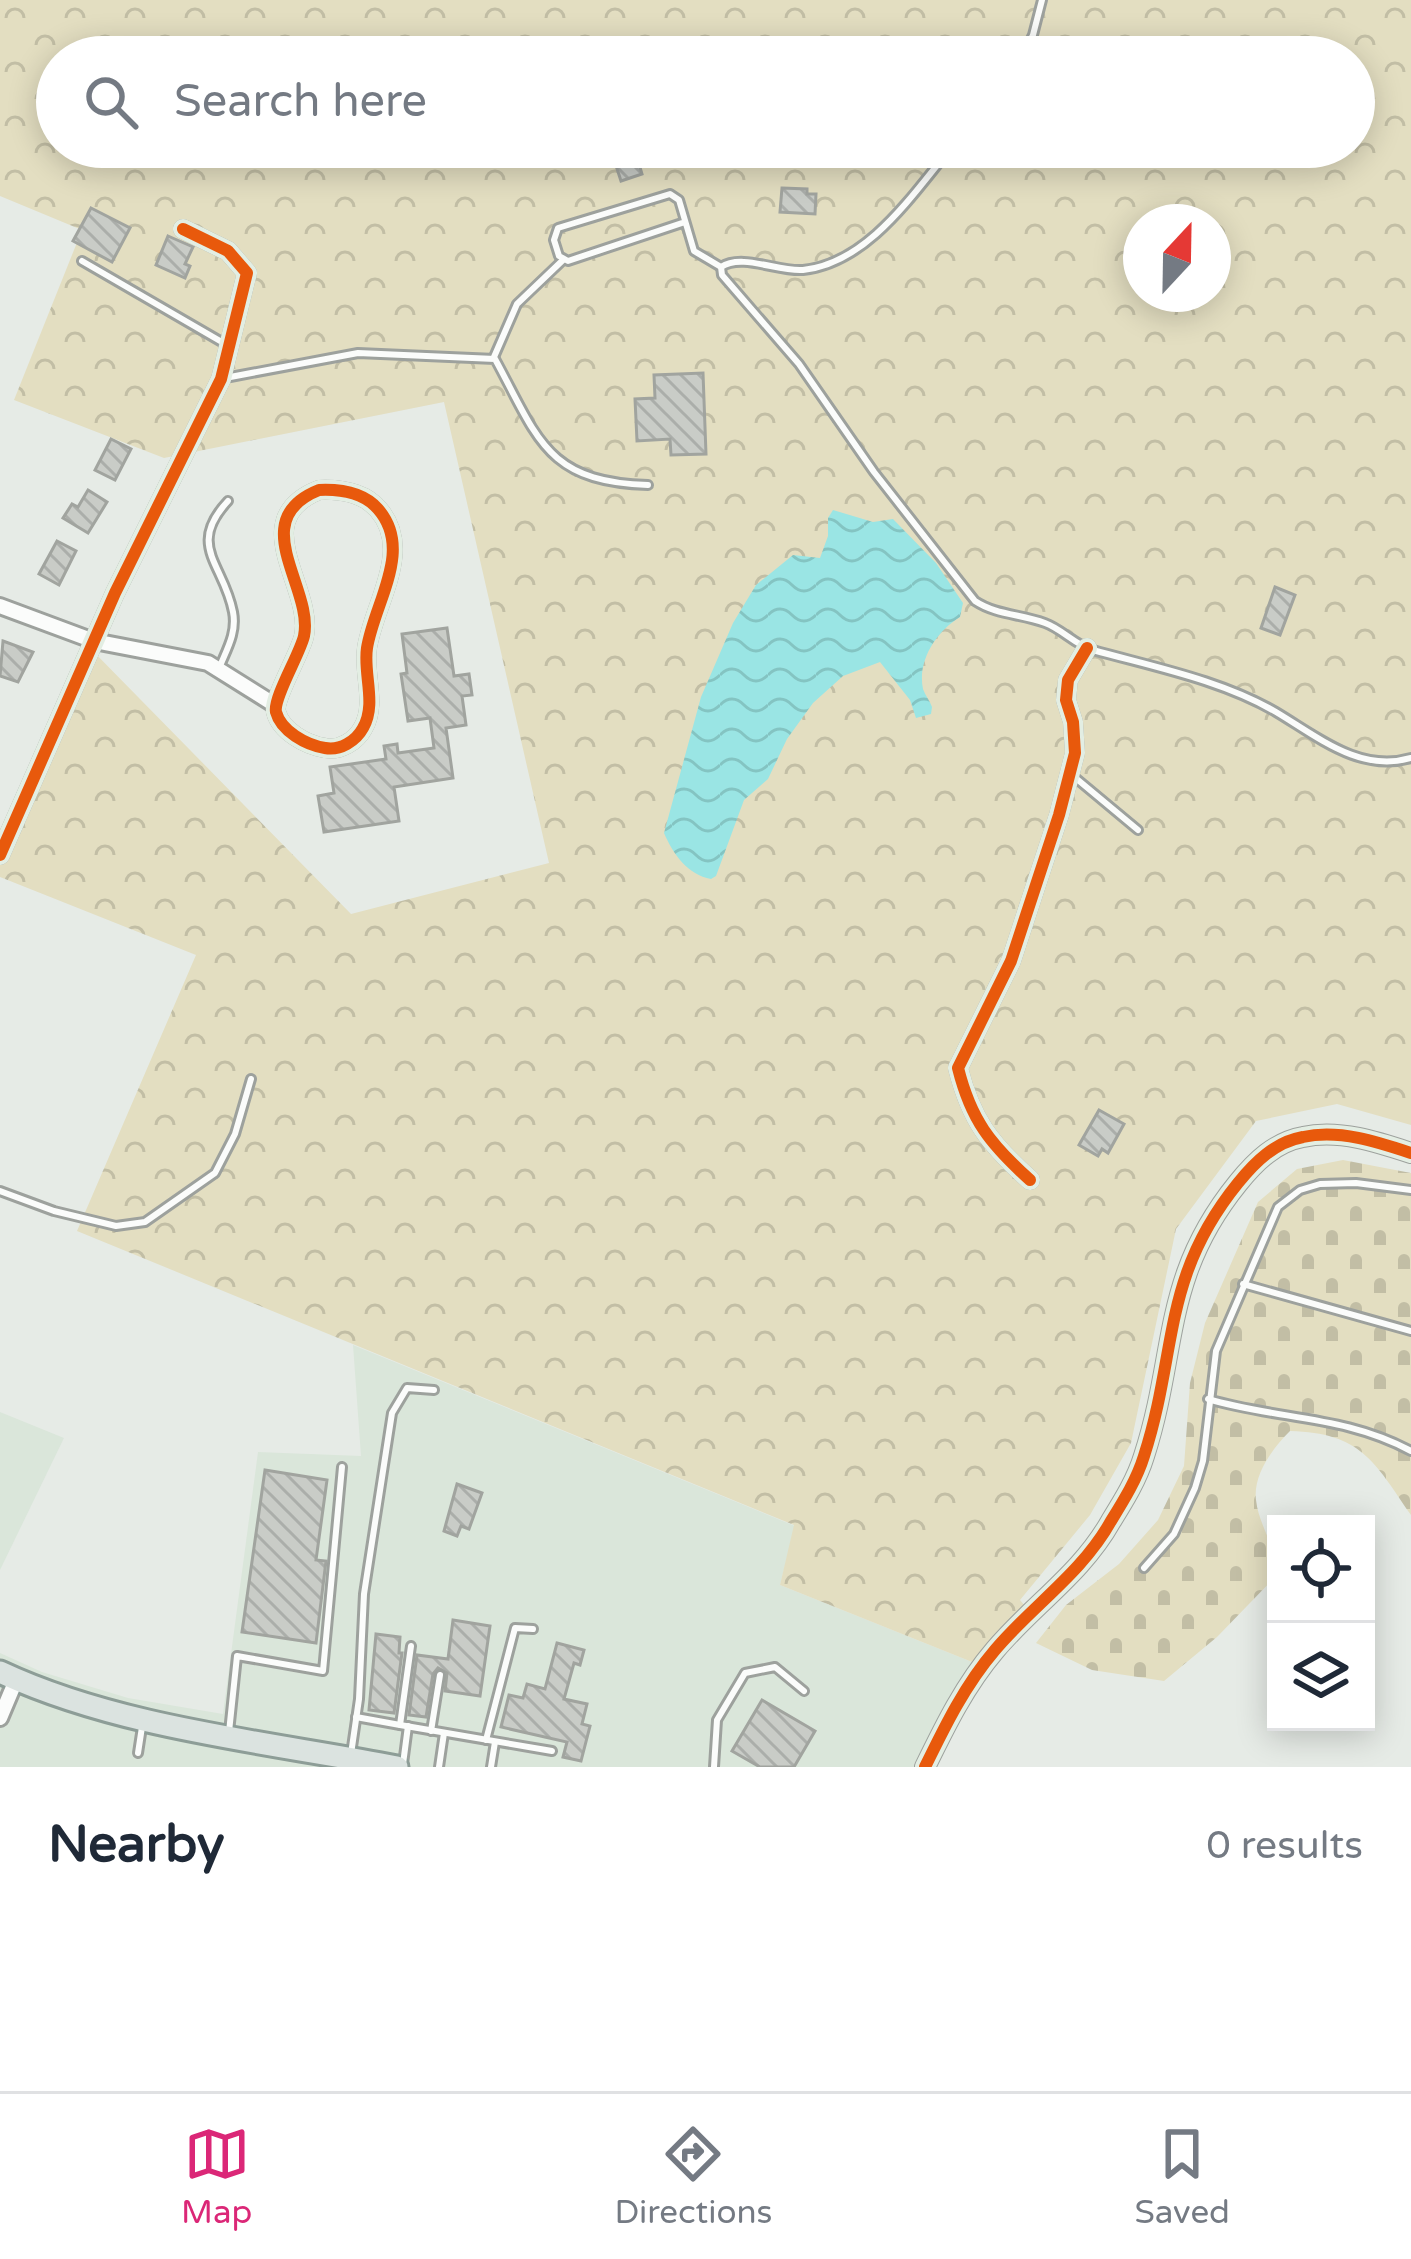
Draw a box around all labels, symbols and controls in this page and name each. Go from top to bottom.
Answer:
search box [36,36,1375,168]
icon: search [78,69,144,135]
text: Search here [174,75,427,129]
north arrow [1123,204,1231,312]
map controls [1267,1515,1375,1731]
button: locate [1267,1515,1375,1623]
button: layers [1267,1623,1375,1731]
text: Nearby [48,1814,225,1876]
text: 0 results [1206,1822,1363,1869]
tab: Map [181,2121,252,2232]
tab: Directions [614,2121,772,2232]
tab: Saved [1135,2121,1230,2232]

